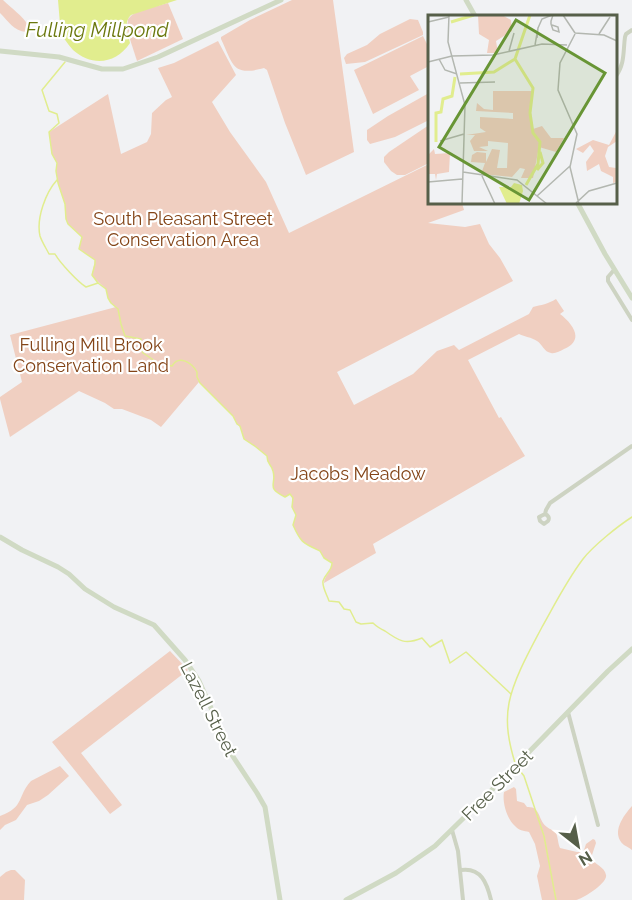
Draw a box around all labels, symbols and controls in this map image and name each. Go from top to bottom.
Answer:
inset map [428,15,617,204]
water label: Fulling Millpond [25,18,170,42]
park label: South Pleasant Street Conservation Area [93,208,273,250]
park label: Fulling Mill Brook Conservation Land [13,334,169,376]
park label: Jacobs Meadow [290,463,426,484]
street label: Lazell Street [176,658,242,760]
street label: Free Street [457,745,537,825]
north arrow [548,816,608,876]
text: N [575,847,596,870]

